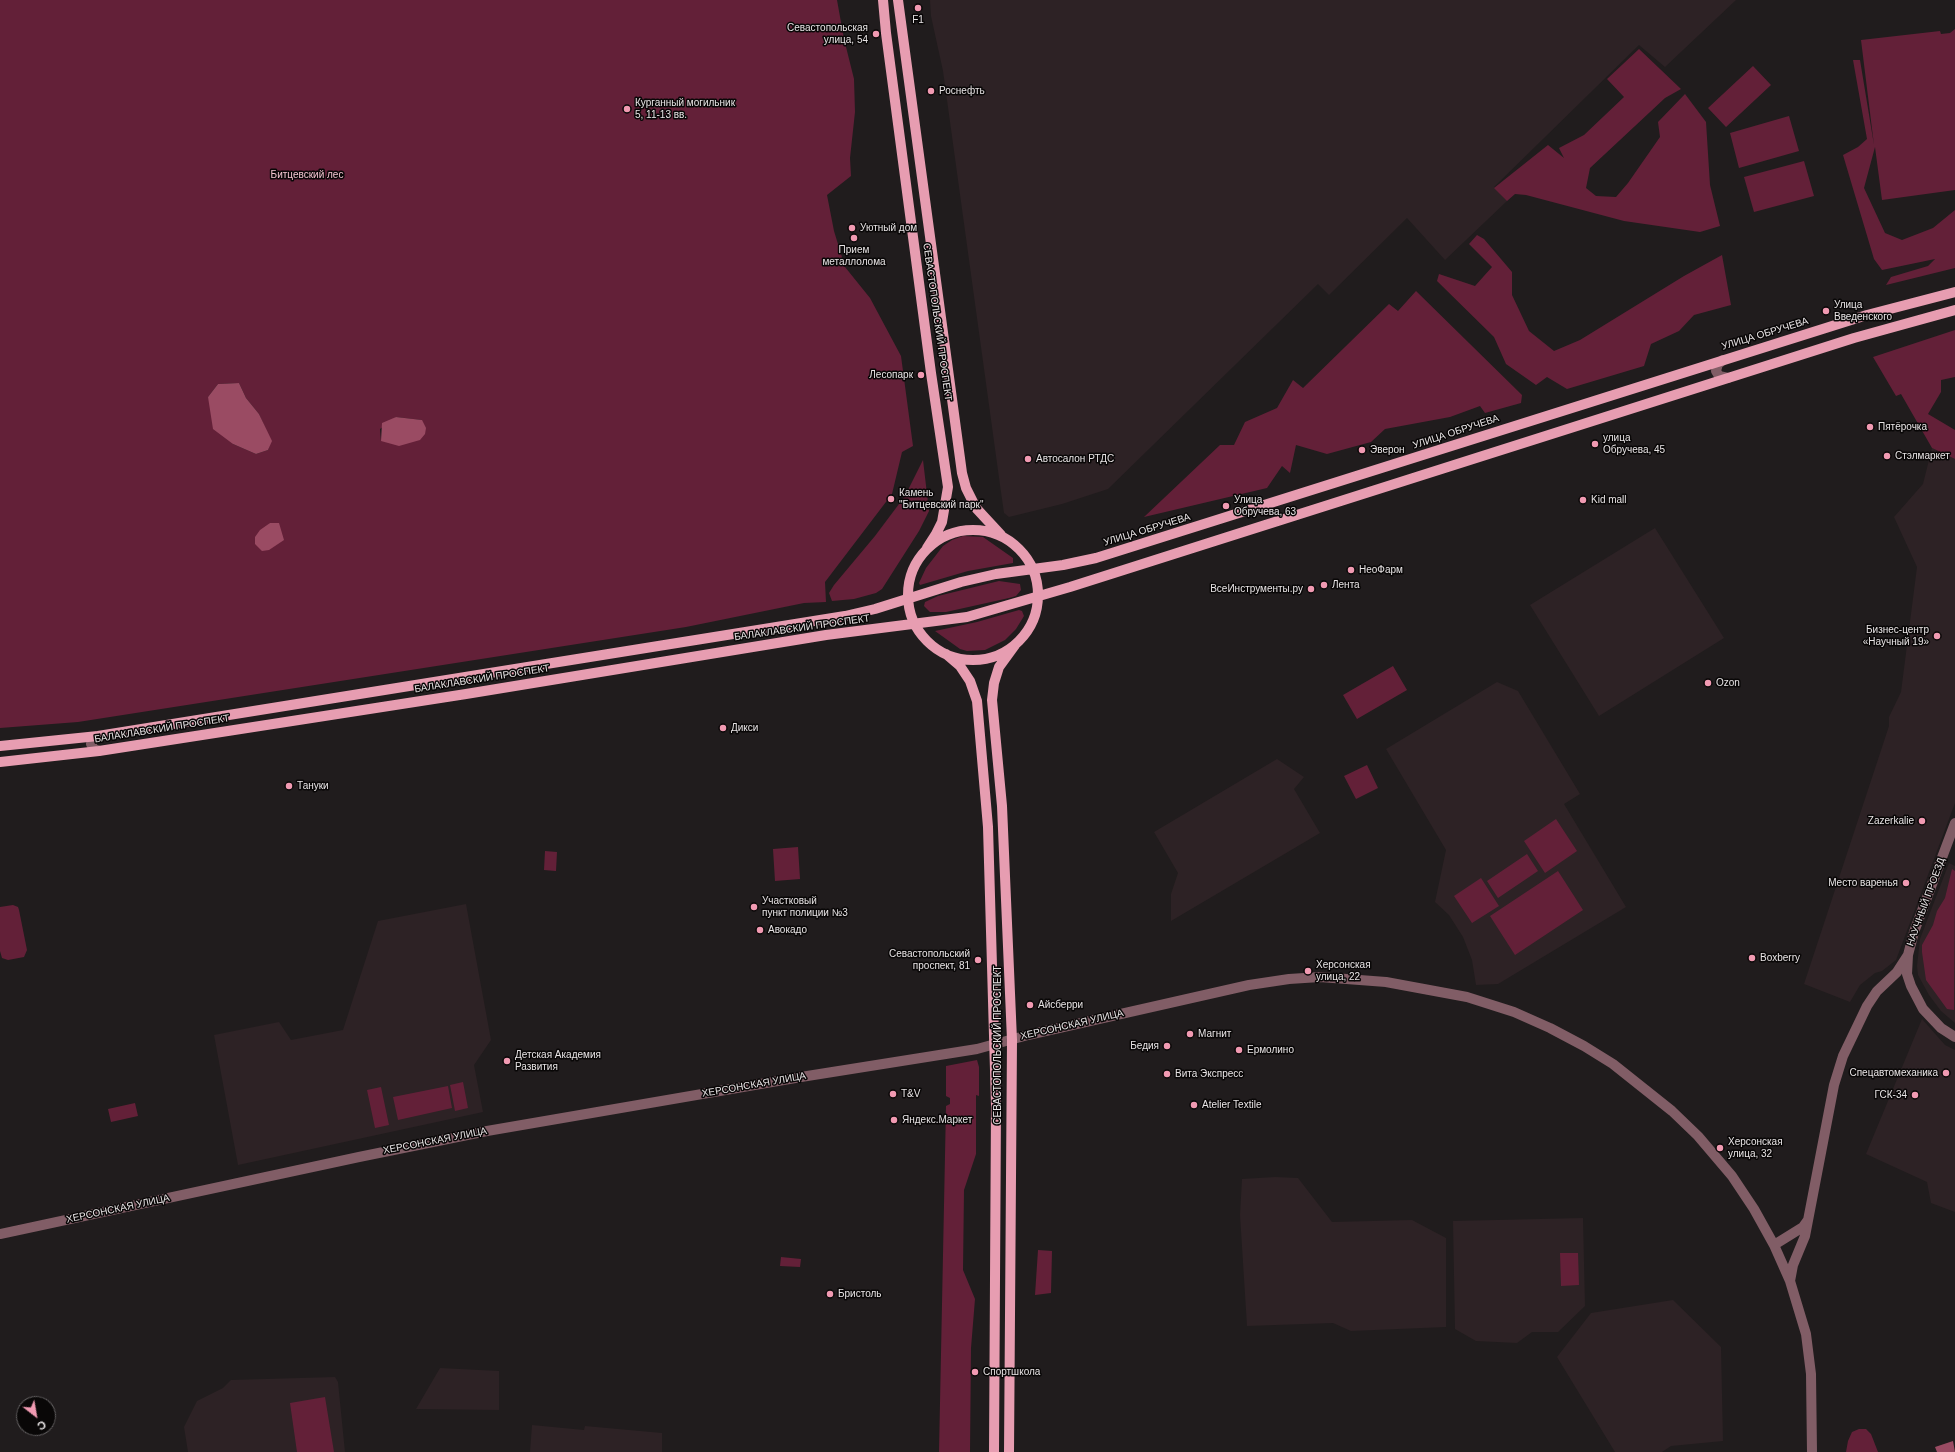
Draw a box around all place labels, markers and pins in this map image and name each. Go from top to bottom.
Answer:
marker: F1 [913,3,923,13]
place label: F1 [912,14,924,26]
place label: Севастопольская улица, 54 [787,22,868,46]
marker: Севастопольская улица, 54 [871,29,881,39]
place label: Роснефть [939,85,985,97]
marker: Роснефть [926,86,936,96]
place label: Курганный могильник 5, 11-13 вв. [635,97,735,120]
marker: Курганный могильник 5, 11-13 вв. [622,104,632,114]
place label: Уютный дом [860,222,917,234]
marker: Уютный дом [847,223,857,233]
marker: Прием металлолома [849,233,859,243]
place label: Прием металлолома [822,244,886,268]
place label: Улица Введенского [1834,299,1892,322]
marker: Улица Введенского [1821,306,1831,316]
place label: Лесопарк [869,369,913,381]
marker: Лесопарк [916,370,926,380]
place label: Пятёрочка [1878,421,1927,433]
marker: Пятёрочка [1865,422,1875,432]
place label: улица Обручева, 45 [1603,432,1665,456]
marker: улица Обручева, 45 [1590,439,1600,449]
place label: Эверон [1370,444,1405,456]
marker: Эверон [1357,445,1367,455]
place label: Стэлмаркет [1895,450,1950,462]
marker: Стэлмаркет [1882,451,1892,461]
place label: Автосалон РТДС [1036,453,1114,465]
marker: Автосалон РТДС [1023,454,1033,464]
place label: Камень "Битцевский парк" [899,487,983,510]
marker: Камень "Битцевский парк" [886,494,896,504]
place label: Улица Обручева, 63 [1234,494,1296,518]
place label: Kid mall [1591,494,1627,506]
marker: Kid mall [1578,495,1588,505]
marker: Улица Обручева, 63 [1221,501,1231,511]
place label: НеоФарм [1359,564,1403,576]
marker: НеоФарм [1346,565,1356,575]
place label: Лента [1332,579,1360,591]
marker: Лента [1319,580,1329,590]
place label: ВсеИнструменты.ру [1210,583,1303,595]
marker: ВсеИнструменты.ру [1306,584,1316,594]
place label: Бизнес-центр «Научный 19» [1863,624,1929,648]
marker: Бизнес-центр «Научный 19» [1932,631,1942,641]
place label: Ozon [1716,677,1740,689]
marker: Ozon [1703,678,1713,688]
place label: Дикси [731,722,758,734]
marker: Дикси [718,723,728,733]
place label: Тануки [297,780,329,792]
marker: Тануки [284,781,294,791]
place label: Zazerkalie [1868,815,1914,827]
marker: Zazerkalie [1917,816,1927,826]
place label: Место варенья [1828,877,1898,889]
marker: Место варенья [1901,878,1911,888]
place label: Участковый пункт полиции №3 [762,895,848,918]
marker: Участковый пункт полиции №3 [749,902,759,912]
place label: Авокадо [768,924,807,936]
marker: Авокадо [755,925,765,935]
place label: Севастопольский проспект, 81 [889,948,970,972]
place label: Boxberry [1760,952,1800,964]
marker: Boxberry [1747,953,1757,963]
marker: Севастопольский проспект, 81 [973,955,983,965]
place label: Херсонская улица, 22 [1316,959,1371,982]
marker: Херсонская улица, 22 [1303,966,1313,976]
place label: Айсберри [1038,999,1083,1011]
marker: Айсберри [1025,1000,1035,1010]
place label: Магнит [1198,1028,1231,1040]
marker: Магнит [1185,1029,1195,1039]
place label: Бедия [1130,1040,1159,1052]
marker: Бедия [1162,1041,1172,1051]
place label: Ермолино [1247,1044,1294,1056]
marker: Ермолино [1234,1045,1244,1055]
place label: Детская Академия Развития [515,1049,601,1072]
marker: Детская Академия Развития [502,1056,512,1066]
place label: Спецавтомеханика [1849,1067,1938,1079]
place label: Вита Экспресс [1175,1068,1243,1080]
marker: Спецавтомеханика [1941,1068,1951,1078]
marker: Вита Экспресс [1162,1069,1172,1079]
place label: T&V [901,1088,920,1100]
marker: T&V [888,1089,898,1099]
place label: ГСК-34 [1875,1089,1907,1101]
marker: ГСК-34 [1910,1090,1920,1100]
place label: Atelier Textile [1202,1099,1261,1111]
marker: Atelier Textile [1189,1100,1199,1110]
place label: Яндекс.Маркет [902,1114,972,1126]
marker: Яндекс.Маркет [889,1115,899,1125]
place label: Херсонская улица, 32 [1728,1136,1783,1160]
marker: Херсонская улица, 32 [1715,1143,1725,1153]
place label: Бристоль [838,1288,882,1300]
marker: Бристоль [825,1289,835,1299]
place label: Спортшкола [983,1366,1040,1378]
marker: Спортшкола [970,1367,980,1377]

